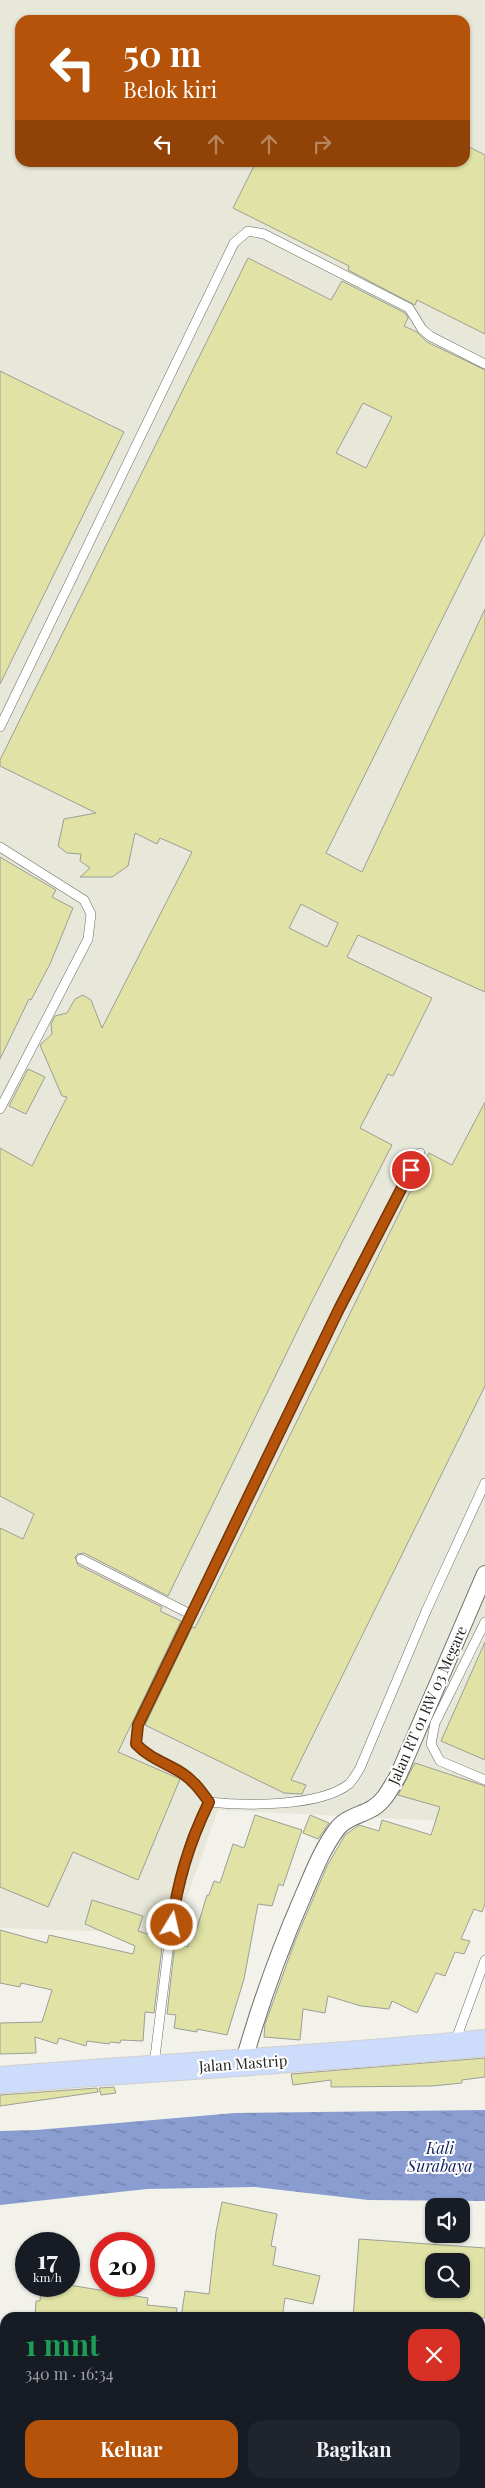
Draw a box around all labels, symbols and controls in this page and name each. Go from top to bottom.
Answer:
text: 50 m [123,29,201,76]
icon: left [40,35,105,100]
text: Belok kiri [123,74,217,104]
icon: left [149,130,177,158]
icon: ahead [202,130,230,158]
icon: ahead [255,130,283,158]
icon: right [308,130,336,158]
pin [390,1149,432,1191]
icon: arrive [397,1156,425,1184]
street label: Jalan RT 01 RW 03 Megare [383,1622,471,1788]
position arrow [145,1898,197,1950]
street label: Jalan Mastrip [197,2050,288,2076]
water label: Kali Surabaya [406,2137,473,2176]
map controls [425,2198,470,2298]
button: sound [425,2198,470,2243]
speed limit sign: 20 [90,2232,155,2297]
text: 17 [37,2242,58,2275]
button: search [425,2253,470,2298]
text: km/h [33,2269,62,2285]
text: 1 mnt [25,2324,100,2364]
button: close [408,2329,460,2381]
text: 340 m · 16:34 [25,2363,114,2384]
button: Keluar [25,2420,238,2478]
button: Bagikan [248,2420,460,2478]

